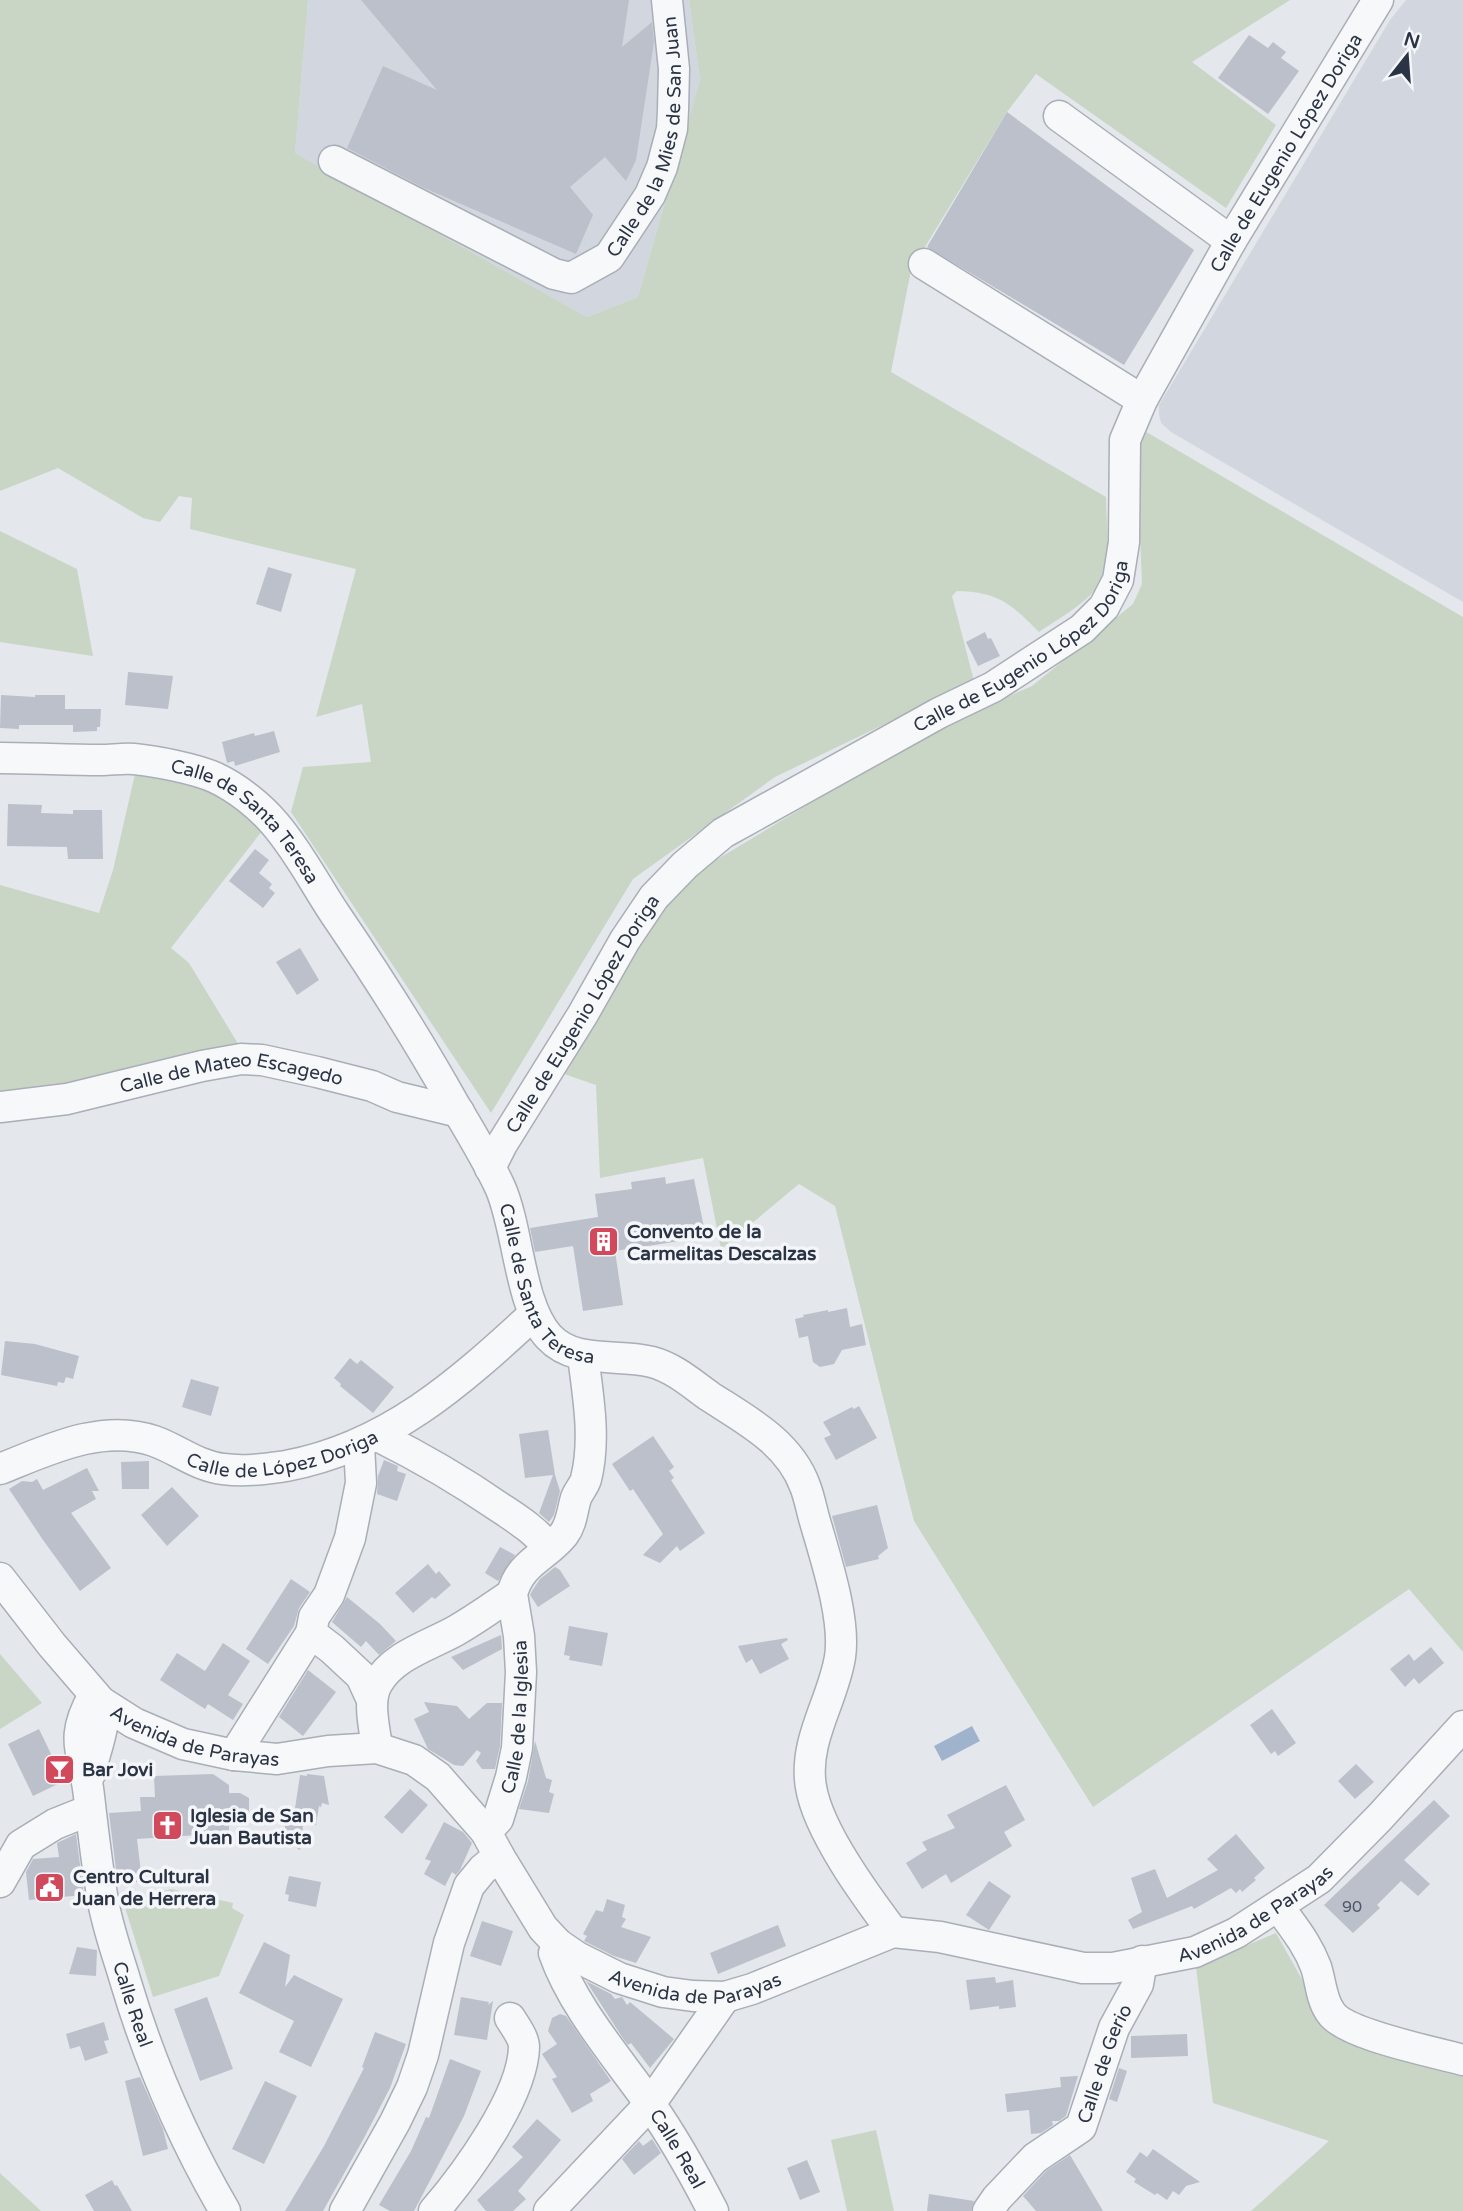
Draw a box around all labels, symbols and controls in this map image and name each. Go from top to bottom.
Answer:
street label: Calle de la Mies de San Juan [602,15,686,261]
north arrow [1372,21,1442,91]
text: N [1401,28,1422,53]
street label: Calle de Eugenio López Doriga [1206,29,1367,277]
street label: Calle de Eugenio López Doriga [910,559,1133,737]
street label: Calle de Santa Teresa [169,755,323,888]
street label: Calle de Eugenio López Doriga [502,891,664,1137]
street label: Calle de Mateo Escagedo [117,1049,345,1098]
street label: Calle de Santa Teresa [495,1201,596,1368]
place label: Convento de la Carmelitas Descalzas [627,1221,816,1265]
building icon: Convento de la Carmelitas Descalzas [587,1225,621,1259]
street label: Calle de López Doriga [183,1426,382,1482]
street label: Calle de la Iglesia [496,1640,533,1797]
street label: Avenida de Parayas [106,1701,280,1771]
bar icon: Bar Jovi [42,1752,76,1786]
place label: Bar Jovi [82,1759,153,1781]
place label: Iglesia de San Juan Bautista [189,1805,314,1849]
church icon: Iglesia de San Juan Bautista [150,1809,184,1843]
street label: Avenida de Parayas [1176,1861,1338,1967]
place label: Centro Cultural Juan de Herrera [72,1866,216,1910]
public building icon: Centro Cultural Juan de Herrera [33,1870,67,1904]
house number: 90 [1342,1897,1362,1917]
street label: Calle Real [108,1959,156,2050]
street label: Avenida de Parayas [607,1959,783,1985]
text: Avenida de Parayas [605,1965,785,2009]
street label: Calle de Gerio [1073,2000,1137,2126]
street label: Calle Real [645,2105,709,2192]

